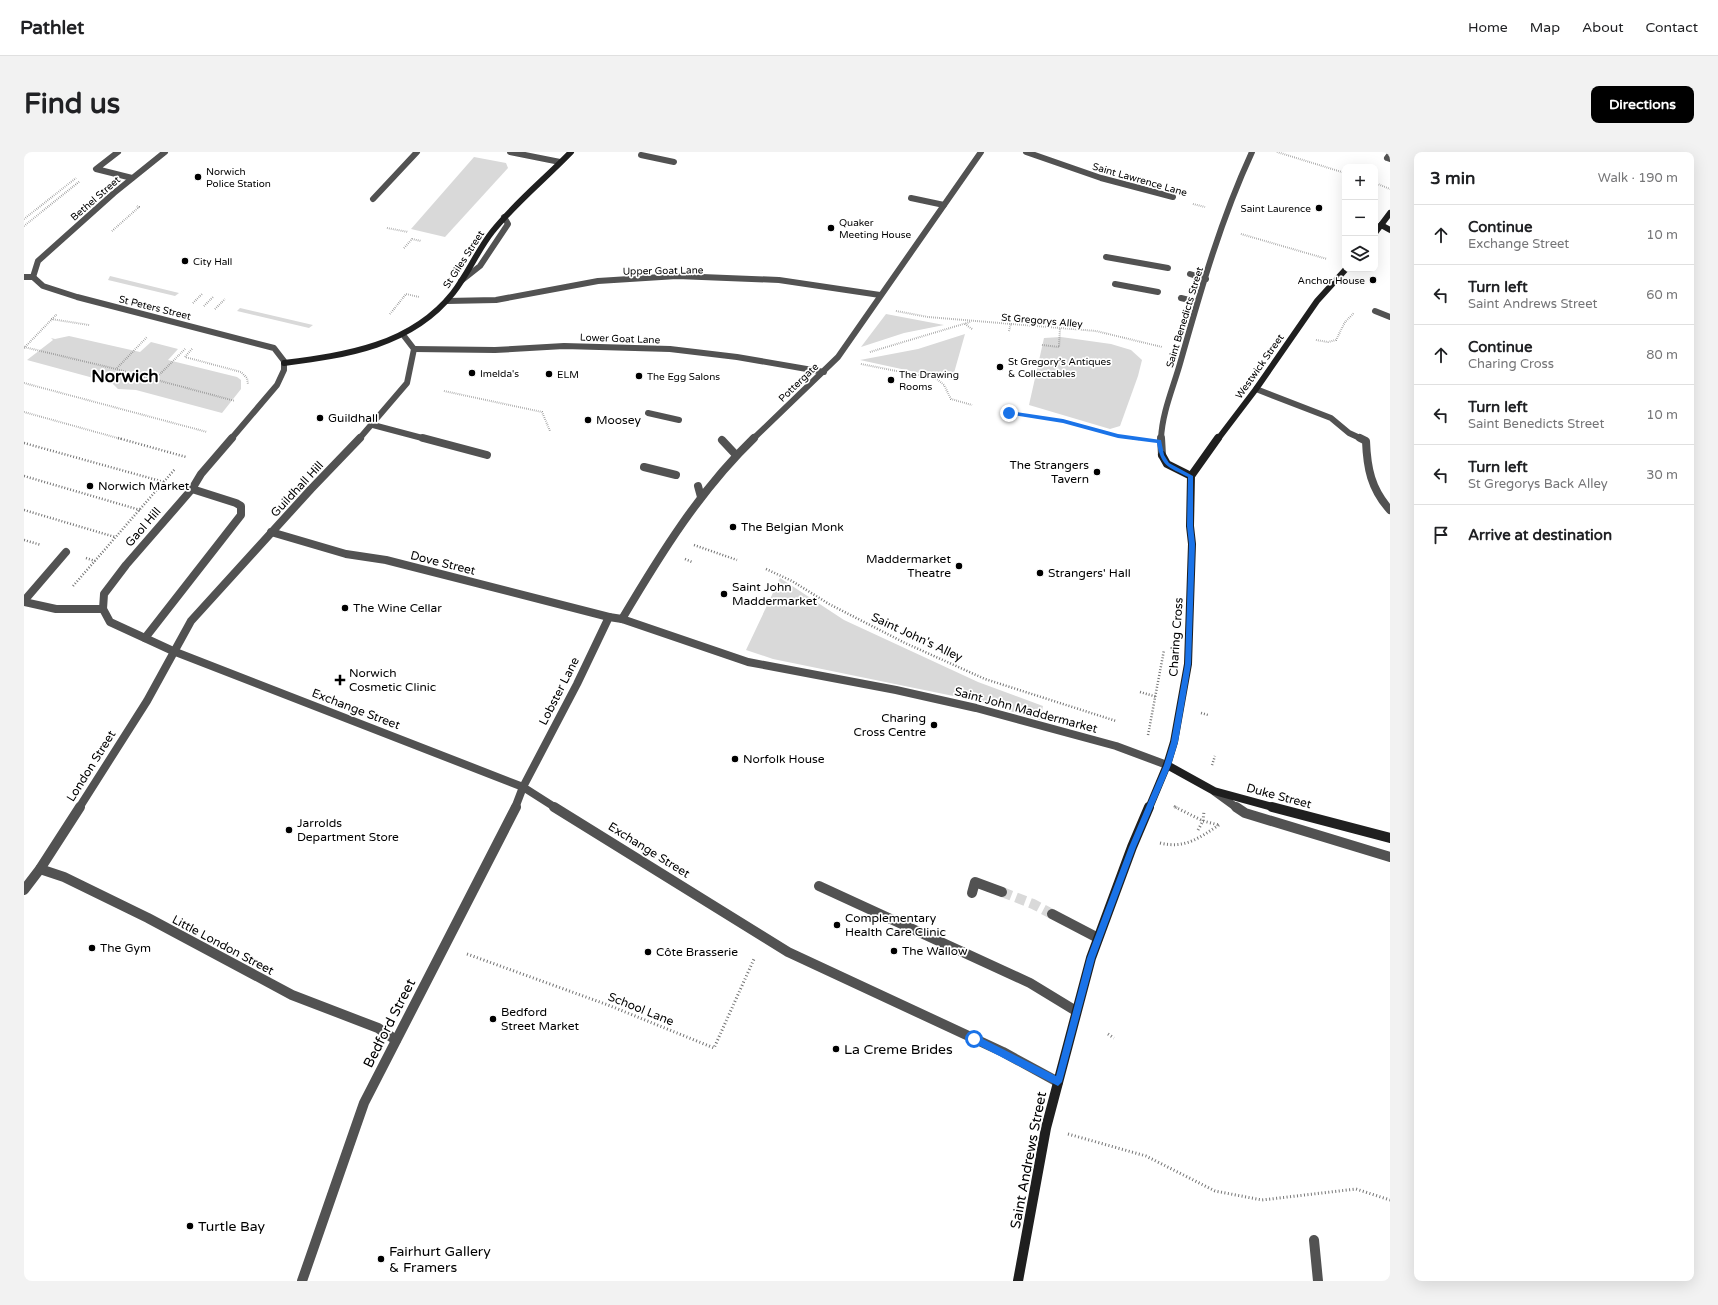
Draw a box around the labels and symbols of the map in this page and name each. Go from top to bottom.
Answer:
street label: Saint Lawrence Lane [1091,161,1189,199]
place label: Norwich Police Station [206,166,271,190]
marker: Norwich Police Station [193,172,203,182]
street label: Bethel Street [68,174,123,224]
place label: Saint Laurence [1241,203,1311,215]
marker: Saint Laurence [1314,203,1324,213]
place label: Quaker Meeting House [839,217,912,241]
marker: Quaker Meeting House [826,223,836,233]
street label: St Giles Street [441,228,487,291]
marker: City Hall [180,256,190,266]
place label: City Hall [193,256,232,268]
street label: Upper Goat Lane [623,264,704,278]
street label: Saint Benedicts Street [1164,265,1206,369]
place label: Anchor House [1298,275,1365,287]
marker: Anchor House [1368,275,1378,285]
street label: St Peters Street [117,293,192,323]
street label: St Gregorys Alley [1001,311,1084,331]
street label: Lower Goat Lane [580,332,661,346]
street label: Westwick Street [1233,332,1287,401]
place label: St Gregory’s Antiques & Collectables [1008,356,1111,380]
street label: Pottergate [776,361,821,405]
marker: St Gregory’s Antiques & Collectables [995,362,1005,372]
district label: Norwich [91,366,159,387]
marker: Imelda's [467,368,477,378]
place label: Imelda's [480,368,519,380]
marker: ELM [544,369,554,379]
place label: ELM [557,369,579,381]
place label: The Drawing Rooms [899,369,959,393]
marker: The Egg Salons [634,371,644,381]
place label: The Egg Salons [647,371,720,383]
marker: The Drawing Rooms [886,375,896,385]
route end [1000,404,1018,422]
place label: Guildhall [328,411,378,425]
marker: Guildhall [315,413,325,423]
place label: Moosey [596,413,642,427]
marker: Moosey [583,415,593,425]
street label: Guildhall Hill [268,458,326,520]
place label: The Strangers Tavern [1009,458,1089,486]
marker: The Strangers Tavern [1092,467,1102,477]
place label: Norwich Market [98,479,190,493]
marker: Norwich Market [85,481,95,491]
street label: Gaol Hill [122,505,164,549]
place label: The Belgian Monk [741,520,844,534]
marker: The Belgian Monk [728,522,738,532]
street label: Dove Street [409,548,477,578]
place label: Maddermarket Theatre [866,552,951,580]
marker: Maddermarket Theatre [954,561,964,571]
place label: Strangers' Hall [1048,566,1131,580]
marker: Strangers' Hall [1035,568,1045,578]
place label: Saint John Maddermarket [732,580,817,608]
marker: Saint John Maddermarket [719,589,729,599]
street label: Charing Cross [1166,597,1186,677]
place label: The Wine Cellar [353,601,442,615]
marker: The Wine Cellar [340,603,350,613]
street label: Saint John's Alley [869,610,965,665]
street label: Lobster Lane [536,655,582,727]
place label: Norwich Cosmetic Clinic [349,666,436,694]
marker: Norwich Cosmetic Clinic [334,674,346,686]
street label: Saint John Maddermarket [953,684,1100,736]
street label: Exchange Street [310,686,403,732]
place label: Charing Cross Centre [853,711,926,739]
marker: Charing Cross Centre [929,720,939,730]
street label: London Street [64,728,119,804]
place label: Norfolk House [743,752,825,766]
marker: Norfolk House [730,754,740,764]
street label: Duke Street [1245,781,1314,812]
place label: Jarrolds Department Store [297,816,399,844]
street label: Exchange Street [606,819,693,881]
marker: Jarrolds Department Store [284,825,294,835]
place label: Complementary Health Care Clinic [845,911,946,939]
street label: Little London Street [170,912,277,978]
marker: Complementary Health Care Clinic [832,920,842,930]
place label: The Gym [100,941,151,955]
marker: The Gym [87,943,97,953]
place label: The Wallow [902,944,968,958]
place label: Côte Brasserie [656,945,738,959]
marker: The Wallow [889,946,899,956]
marker: Côte Brasserie [643,947,653,957]
street label: Bedford Street [360,975,419,1071]
street label: School Lane [606,989,676,1029]
place label: Bedford Street Market [501,1005,580,1033]
marker: Bedford Street Market [488,1014,498,1024]
route start [965,1030,983,1048]
place label: La Creme Brides [844,1041,953,1058]
marker: La Creme Brides [831,1044,841,1054]
street label: Saint Andrews Street [1007,1089,1050,1230]
place label: Turtle Bay [198,1218,265,1235]
marker: Turtle Bay [185,1221,195,1231]
place label: Fairhurt Gallery & Framers [389,1243,491,1276]
marker: Fairhurt Gallery & Framers [376,1254,386,1264]

